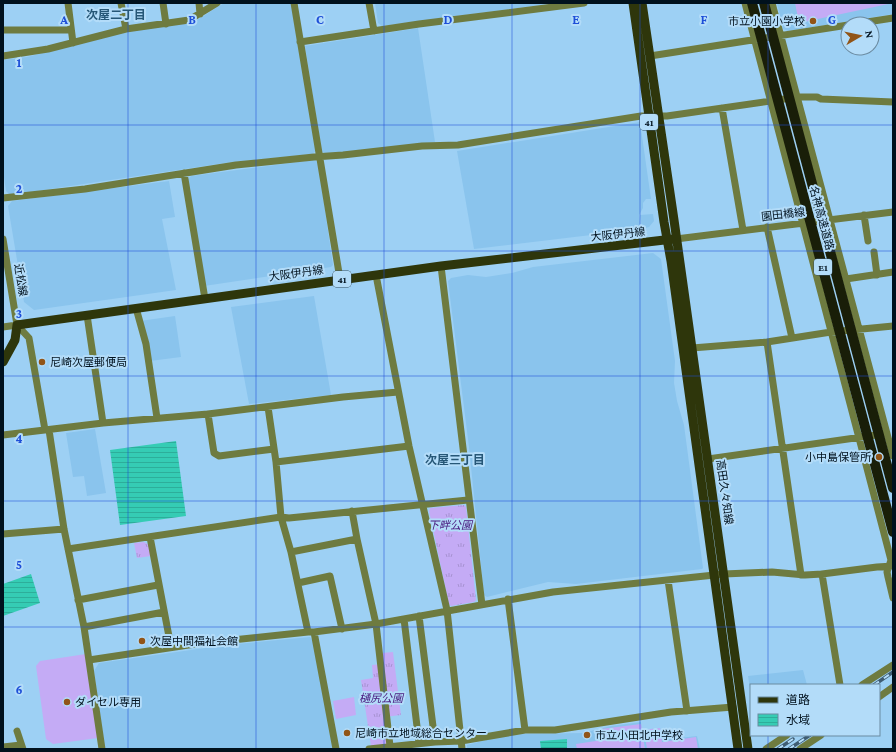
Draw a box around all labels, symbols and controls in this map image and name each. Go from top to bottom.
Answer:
district label: 次屋二丁目 [86,8,146,22]
text: A [59,12,68,27]
text: B [188,12,196,27]
text: C [316,12,324,27]
text: D [444,12,453,27]
text: E [572,12,580,27]
text: F [701,12,708,27]
text: G [828,12,836,27]
place label: 市立小園小学校 [728,15,805,27]
marker: 市立小園小学校 [808,16,818,26]
north arrow [840,16,880,56]
text: N [863,30,876,40]
text: 1 [17,55,22,70]
road number: 41 [640,114,658,130]
text: 2 [16,181,23,196]
street label: 名神高速道路 [808,185,836,251]
street label: 園田橋線 [760,205,806,223]
street label: 大阪伊丹線 [590,225,646,243]
road number: E1 [814,259,832,275]
street label: 近松線 [12,263,30,297]
street label: 大阪伊丹線 [268,263,324,283]
road number: 41 [333,271,351,287]
text: 3 [16,306,22,321]
place label: 尼崎次屋郵便局 [50,356,127,368]
marker: 尼崎次屋郵便局 [37,357,47,367]
text: 4 [15,431,23,446]
place label: 小中島保管所 [805,451,872,463]
marker: 小中島保管所 [874,452,884,462]
district label: 次屋三丁目 [425,453,485,467]
street label: 高田久々知線 [714,458,736,526]
park label: 下畔公園 [428,519,474,531]
text: 5 [16,557,22,572]
place label: 次屋中間福祉会館 [150,635,238,647]
marker: 次屋中間福祉会館 [137,636,147,646]
text: 6 [15,682,23,697]
legend [750,684,880,736]
park label: 樋尻公園 [359,692,405,704]
text: 道路 [786,693,810,707]
place label: ダイセル専用 [75,696,141,708]
marker: ダイセル専用 [62,697,72,707]
text: 水域 [786,713,810,727]
place label: 尼崎市立地域総合センター [355,727,487,739]
marker: 尼崎市立地域総合センター [342,728,352,738]
place label: 市立小田北中学校 [595,729,683,741]
marker: 市立小田北中学校 [582,730,592,740]

